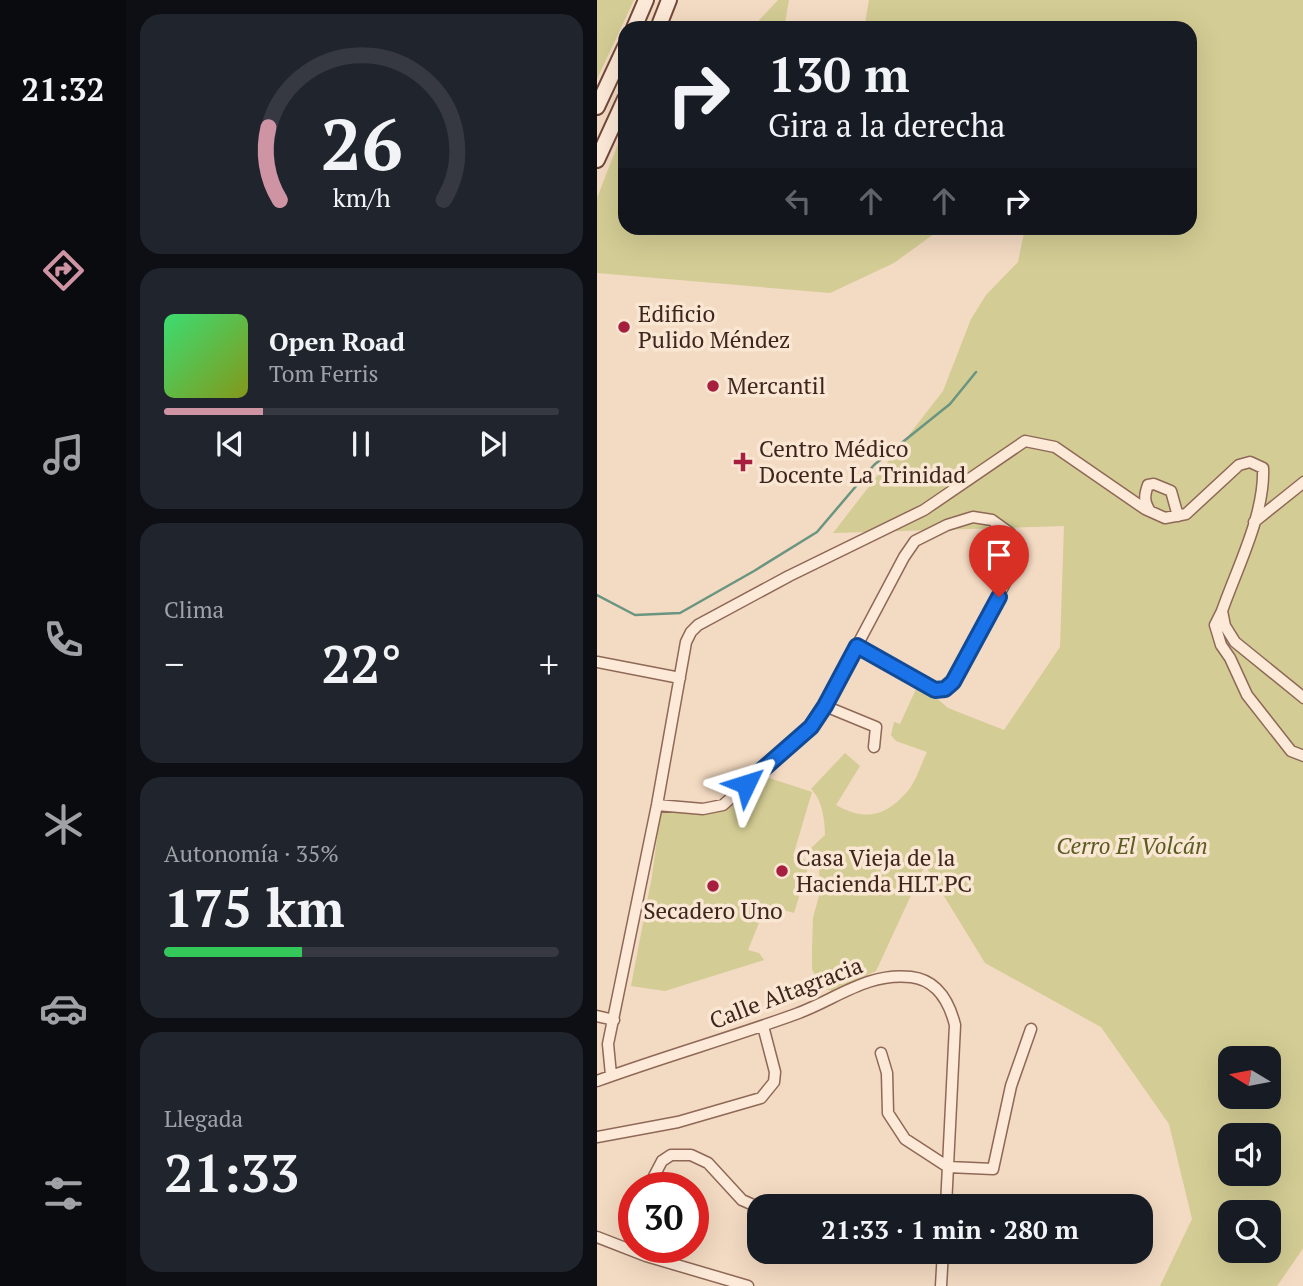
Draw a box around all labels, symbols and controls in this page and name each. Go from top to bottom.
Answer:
text: 130 m [768,41,910,106]
icon: right [653,49,744,140]
text: 21:32 [21,68,105,110]
text: 26 [320,95,403,192]
text: Gira a la derecha [768,104,1005,146]
text: km/h [333,181,391,214]
icon: left [779,182,817,220]
icon: ahead [852,182,890,220]
icon: ahead [925,182,963,220]
icon: right [998,182,1036,220]
icon: directions [39,246,88,295]
place label: Edificio Pulido Méndez [638,298,790,355]
marker: Edificio Pulido Méndez [616,319,632,335]
text: Open Road [269,324,405,358]
text: Tom Ferris [269,358,379,389]
place label: Mercantil [727,370,826,401]
marker: Mercantil [705,378,721,394]
icon: previous [211,425,249,463]
icon: pause [342,425,380,463]
icon: next [474,425,512,463]
icon: music [39,430,88,479]
place label: Centro Médico Docente La Trinidad [759,433,966,490]
marker: Centro Médico Docente La Trinidad [733,452,753,472]
pin [969,525,1029,597]
icon: arrive [980,536,1018,574]
text: Clima [164,594,224,625]
icon: phone [39,615,88,664]
text: 22° [321,629,402,698]
text: − [164,639,184,689]
text: + [539,639,559,689]
position arrow [709,747,783,821]
icon: climate [39,800,88,849]
park label: Cerro El Volcán [1056,830,1208,861]
text: Autonomía · 35% [164,838,339,869]
place label: Casa Vieja de la Hacienda HLT.PC [796,842,972,899]
marker: Casa Vieja de la Hacienda HLT.PC [774,863,790,879]
text: 175 km [164,873,345,942]
marker: Secadero Uno [705,878,721,894]
place label: Secadero Uno [643,895,783,926]
street label: Calle Altagracia [705,949,867,1036]
icon: car [39,984,88,1033]
north arrow [1218,1046,1281,1110]
map controls [1218,1046,1281,1263]
text: Llegada [164,1103,243,1134]
button: sound [1218,1123,1281,1186]
text: 21:33 [164,1138,299,1207]
icon: filters [39,1169,88,1218]
speed limit sign: 30 [618,1172,709,1263]
button: search [1218,1200,1281,1263]
text: 21:33 · 1 min · 280 m [821,1212,1079,1246]

